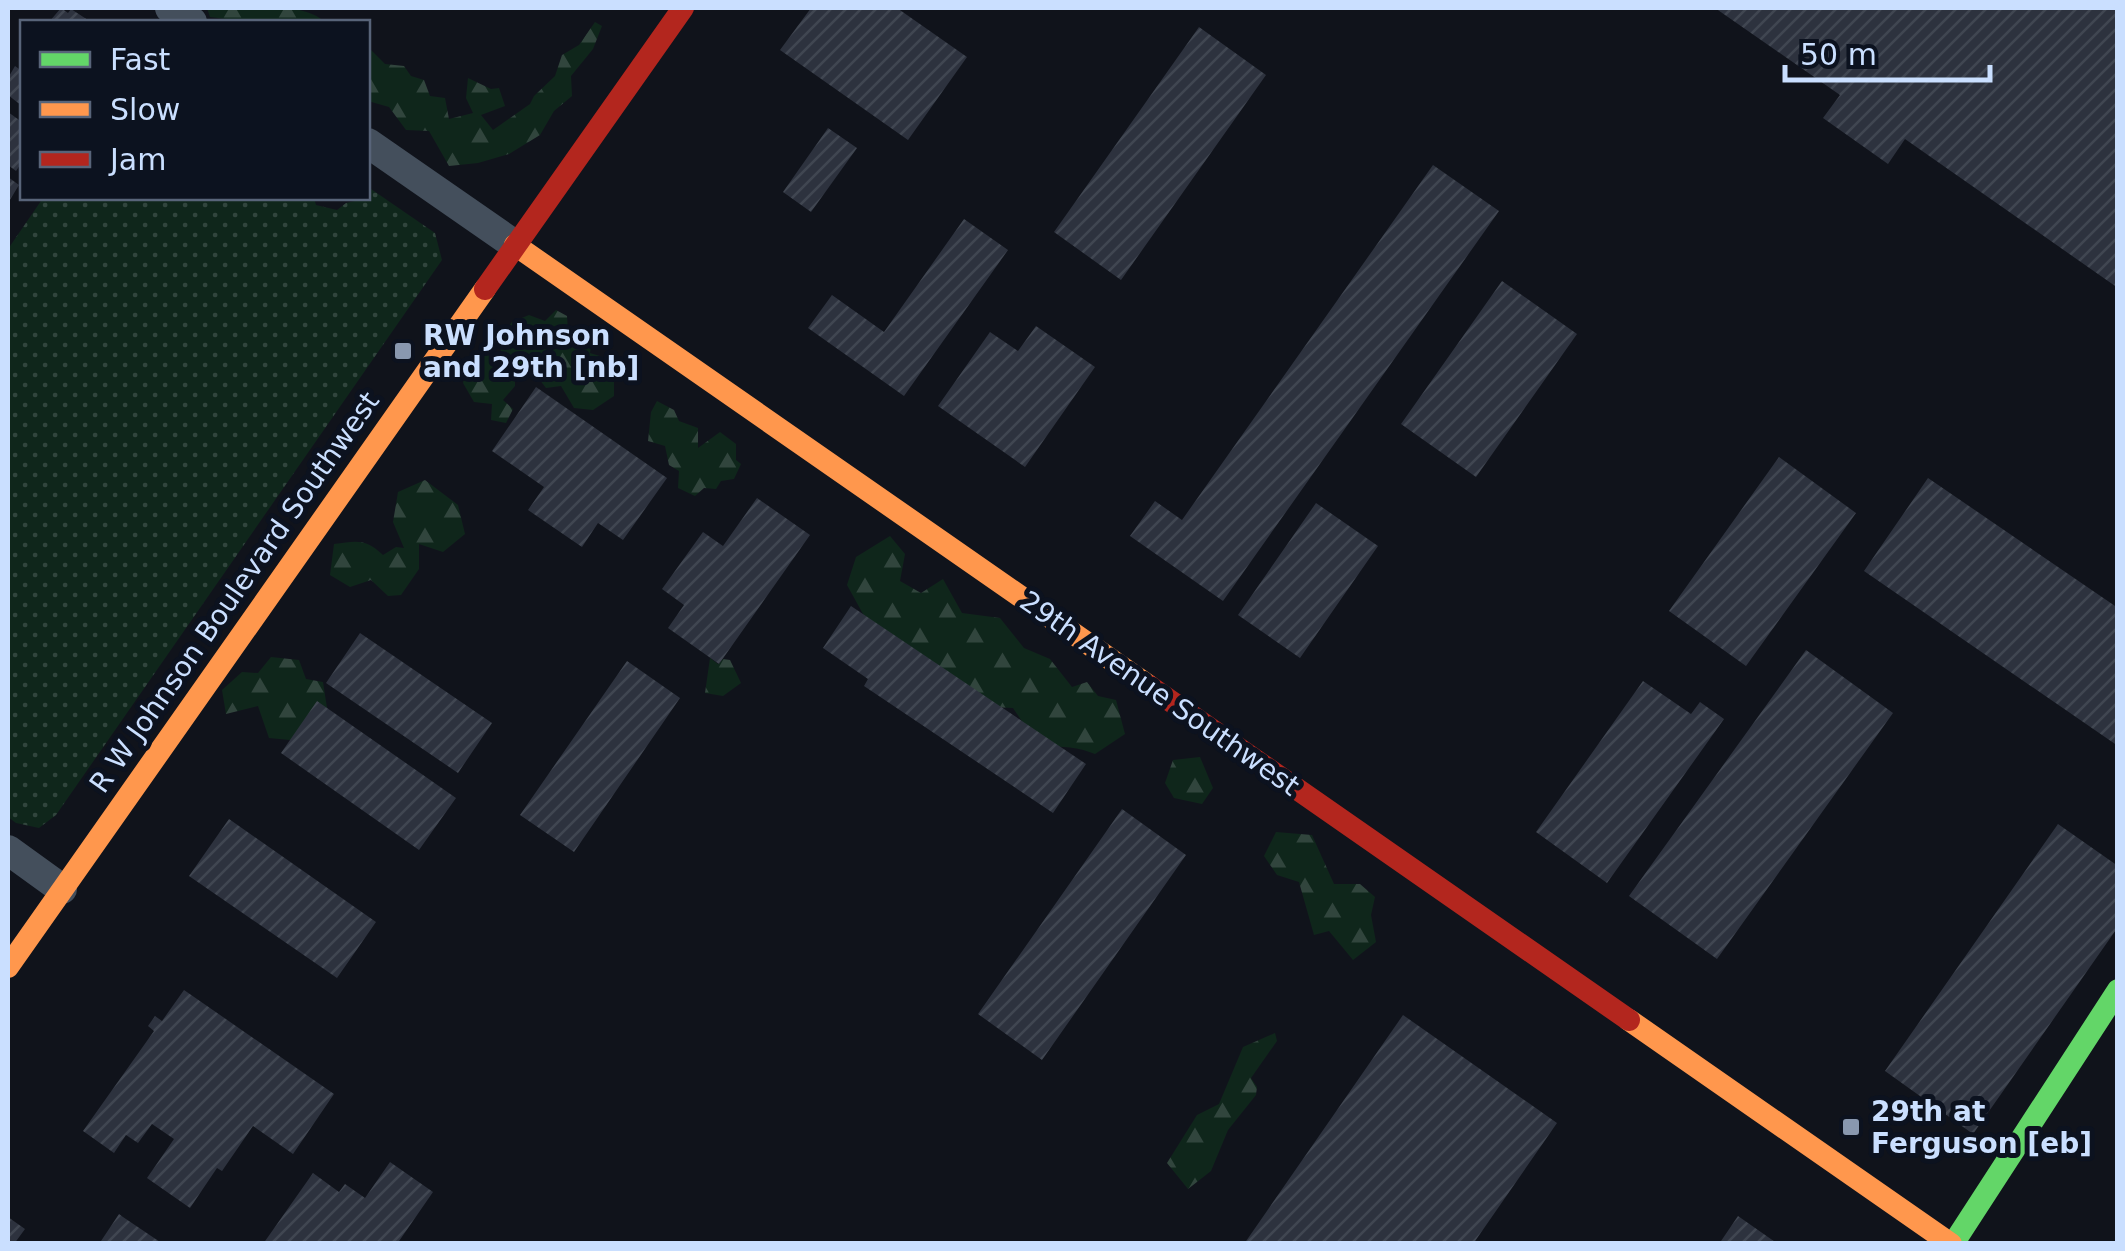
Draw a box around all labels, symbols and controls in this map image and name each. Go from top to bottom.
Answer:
legend [20,20,370,200]
scale bar [1785,20,1990,82]
text: 50 m [1800,37,1877,72]
text: Fast [110,42,171,77]
text: Slow [110,92,180,127]
text: Jam [108,142,166,177]
place label: RW Johnson and 29th [nb] [423,319,639,384]
marker: RW Johnson and 29th [nb] [392,340,414,362]
street label: R W Johnson Boulevard Southwest [83,385,386,799]
street label: 29th Avenue Southwest [1014,584,1306,803]
place label: 29th at Ferguson [eb] [1871,1095,2092,1160]
marker: 29th at Ferguson [eb] [1840,1116,1862,1138]

